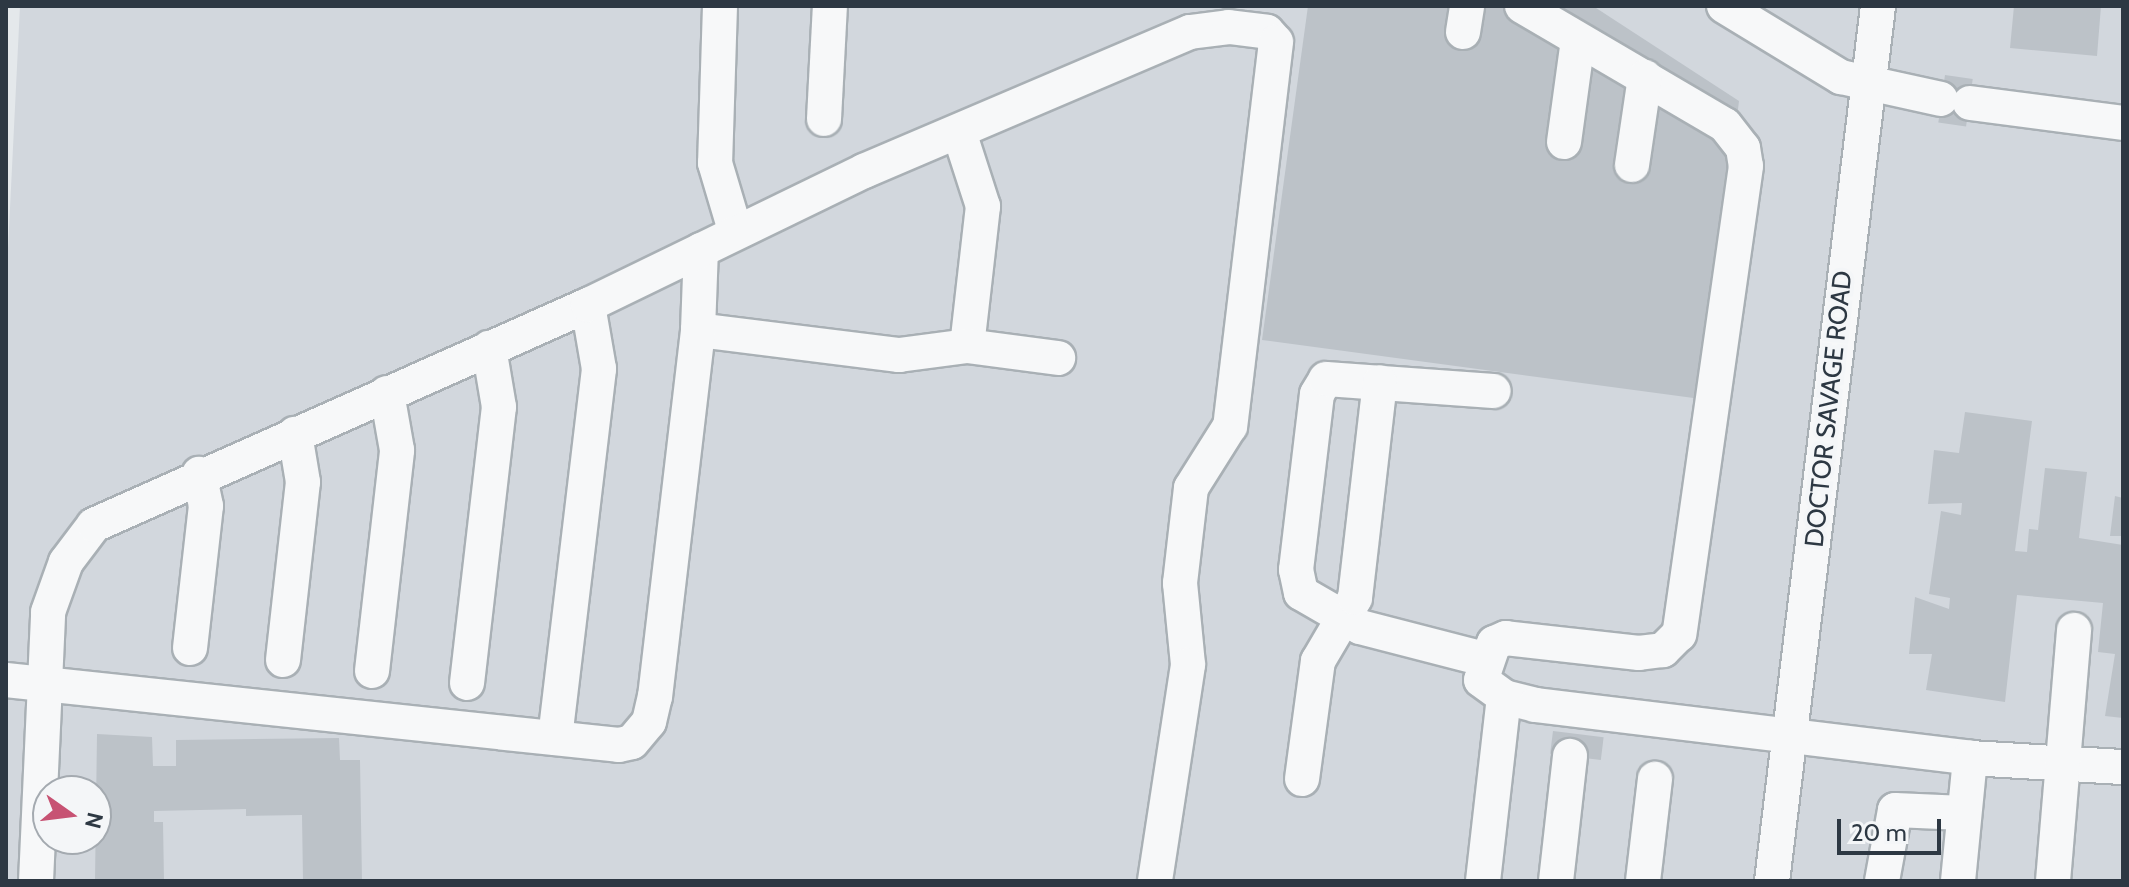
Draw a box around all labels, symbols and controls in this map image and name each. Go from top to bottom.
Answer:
street label: DOCTOR SAVAGE ROAD [1799,269,1859,549]
north arrow [32,775,112,855]
scale bar [1841,803,1945,853]
text: N [79,810,109,831]
text: 20 m [1851,818,1907,847]

